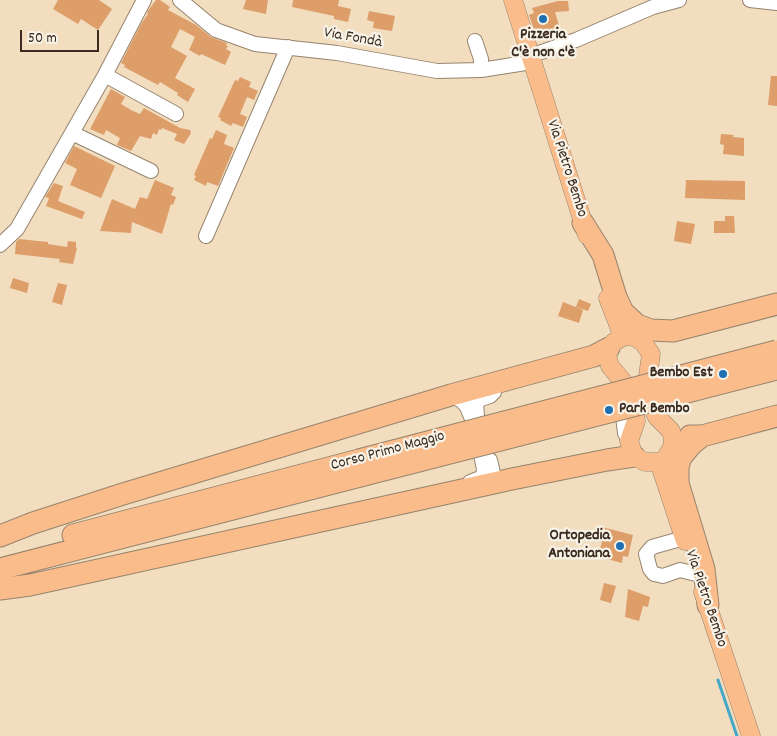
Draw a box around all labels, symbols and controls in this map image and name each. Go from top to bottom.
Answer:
marker: Pizzeria C'è non c'è [537,13,549,25]
scale bar [22,20,101,52]
street label: Via Fondà [322,24,384,54]
place label: Pizzeria C'è non c'è [511,26,575,64]
text: 50 m [28,28,57,50]
street label: Via Pietro Bembo [541,118,591,220]
place label: Bembo Est [650,364,713,384]
marker: Bembo Est [717,368,729,380]
place label: Park Bembo [619,400,690,420]
marker: Park Bembo [603,404,615,416]
street label: Corso Primo Maggio [329,428,447,476]
place label: Ortopedia Antoniana [548,527,610,565]
marker: Ortopedia Antoniana [614,540,626,552]
street label: Via Pietro Bembo [679,548,731,650]

